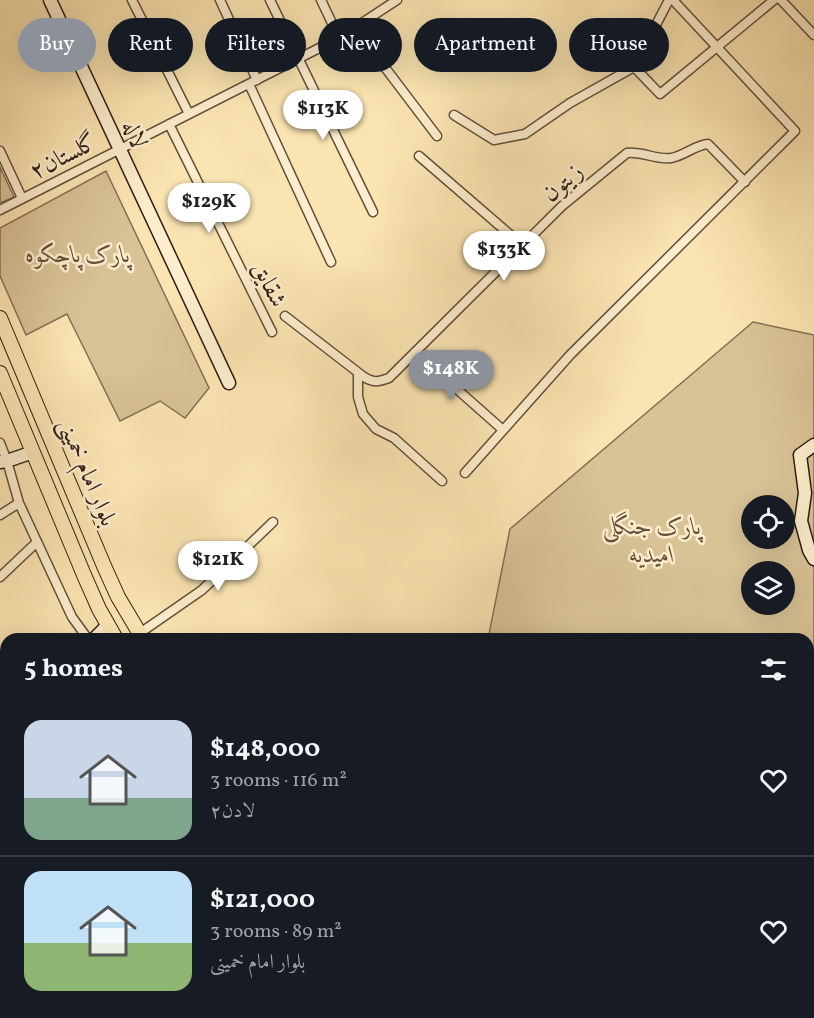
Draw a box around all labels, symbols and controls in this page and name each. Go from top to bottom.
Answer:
chip: Buy [18,18,96,72]
chip: Rent [108,18,193,72]
chip: Filters [205,18,306,72]
chip: New [318,18,402,72]
chip: Apartment [414,18,557,72]
chip: House [569,18,669,72]
pin: $113K [281,90,365,141]
text: $113K [297,95,349,123]
street label: لاله [112,115,155,155]
street label: گلستان۲ [24,126,103,189]
street label: زیتون [535,156,591,211]
pin: $129K [167,183,251,234]
text: $129K [181,188,237,216]
pin: $133K [462,231,546,282]
text: $133K [477,236,531,264]
park label: پارک پاچکوه [25,239,133,273]
street label: شقایق [243,256,294,314]
pin: $148K [409,350,493,401]
text: $148K [423,355,479,383]
street label: بلوار امام خمینی [46,413,124,533]
map controls [741,495,795,615]
button: locate [741,495,795,549]
park label: پارک جنگلی امیدیه [602,511,704,573]
pin: $121K [176,541,260,592]
text: $121K [192,546,244,574]
button: layers [741,561,795,615]
text: 5 homes [24,651,123,687]
icon: filters [757,653,790,686]
text: $148,000 [210,731,320,767]
icon: home [72,744,144,816]
icon: heart [757,764,790,797]
text: 3 rooms · 116 m² [210,767,347,795]
text: لادن۲ [210,798,255,826]
text: $121,000 [210,882,315,918]
icon: home [72,895,144,967]
icon: heart [757,915,790,948]
text: 3 rooms · 89 m² [210,918,342,946]
text: بلوار امام خمینی [210,949,305,977]

